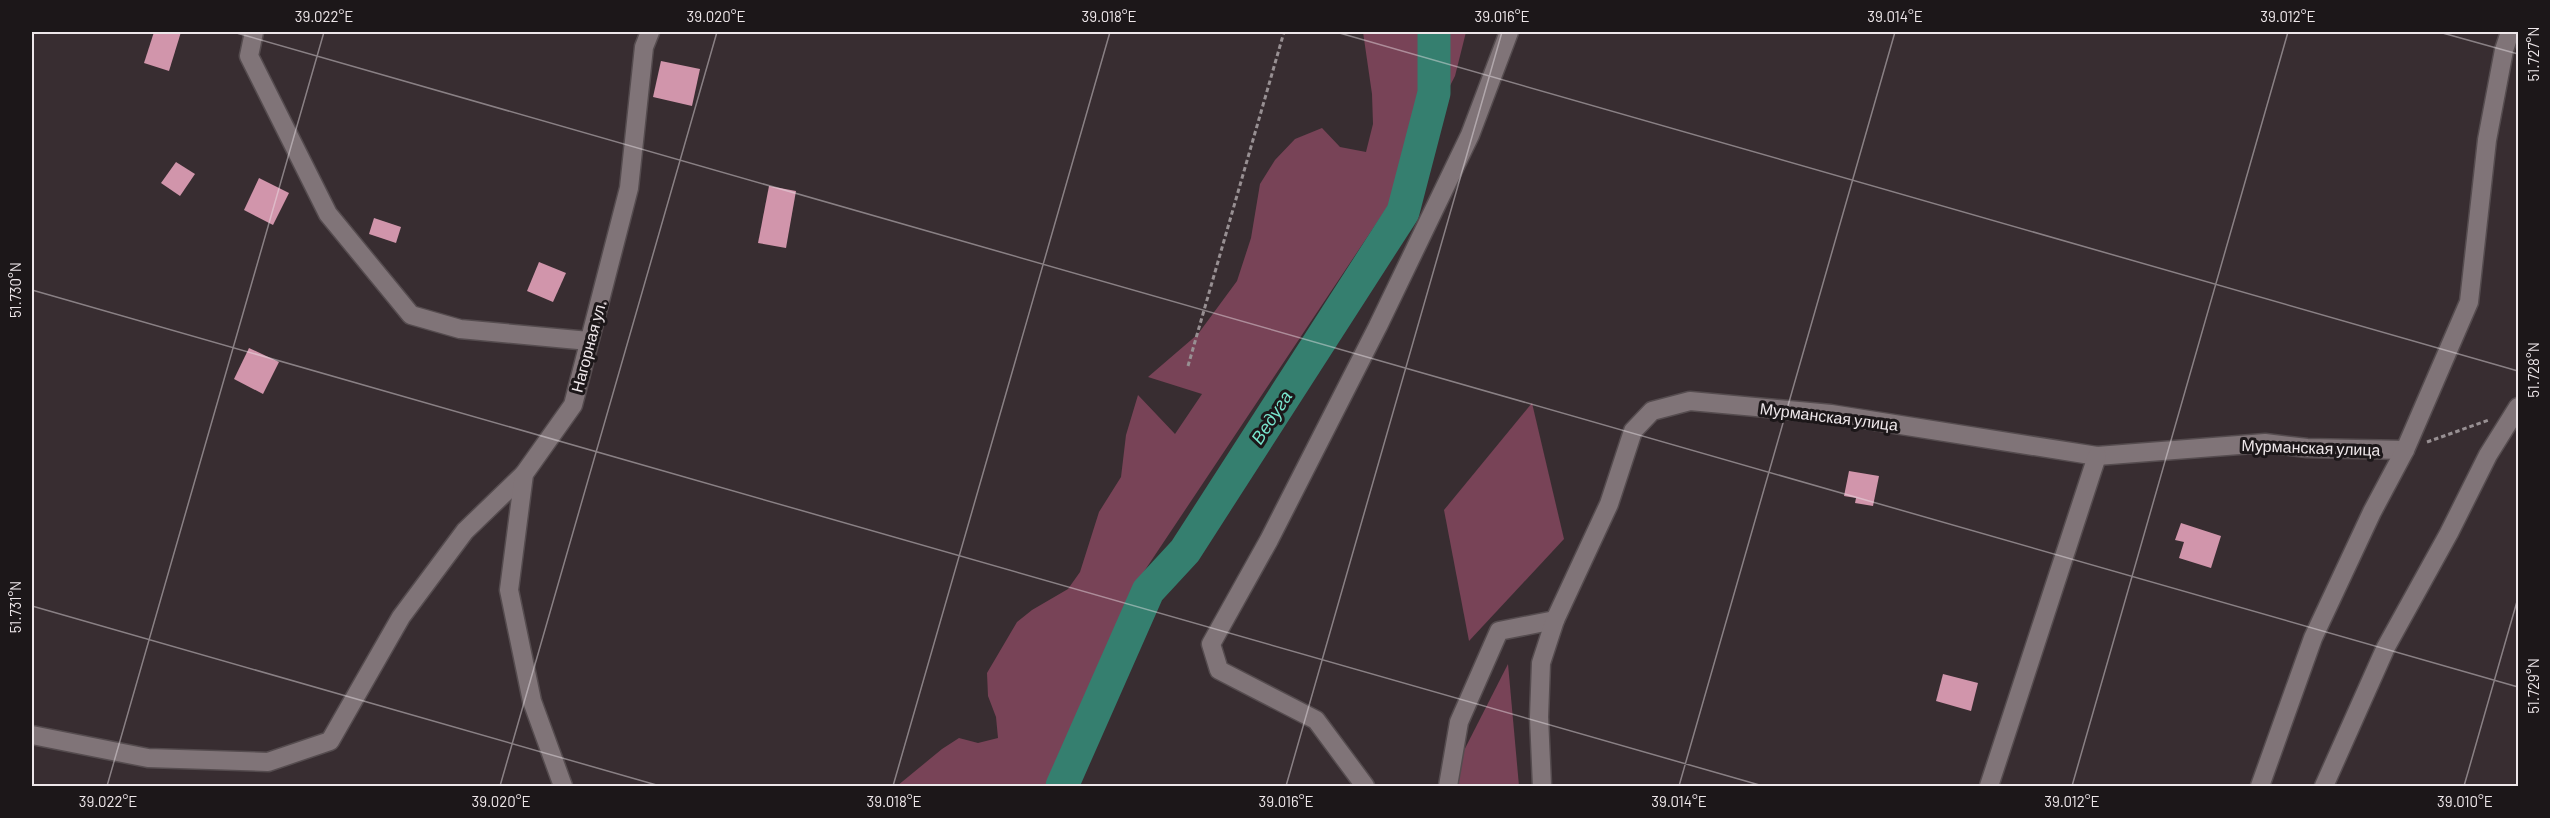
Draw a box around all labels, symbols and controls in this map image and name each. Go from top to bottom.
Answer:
text: 39.022°E [295,7,353,25]
text: 39.020°E [687,7,745,25]
text: 39.018°E [1081,7,1137,25]
text: 39.016°E [1474,7,1530,25]
text: 39.014°E [1867,7,1923,25]
text: 39.012°E [2260,7,2316,25]
text: 51.727°N [2524,27,2542,81]
text: 51.730°N [6,262,24,318]
street label: Нагорная ул. [567,298,609,394]
text: 51.728°N [2524,342,2542,398]
water label: Ведуга [1246,386,1296,448]
street label: Мурманская улица [1759,398,1899,434]
street label: Мурманская улица [2241,435,2381,459]
text: 51.731°N [6,581,24,633]
text: 51.729°N [2524,658,2542,714]
text: 39.022°E [79,792,137,810]
text: 39.020°E [472,792,530,810]
text: 39.018°E [866,792,922,810]
text: 39.016°E [1258,792,1314,810]
text: 39.014°E [1651,792,1707,810]
text: 39.012°E [2044,792,2100,810]
text: 39.010°E [2437,792,2493,810]

